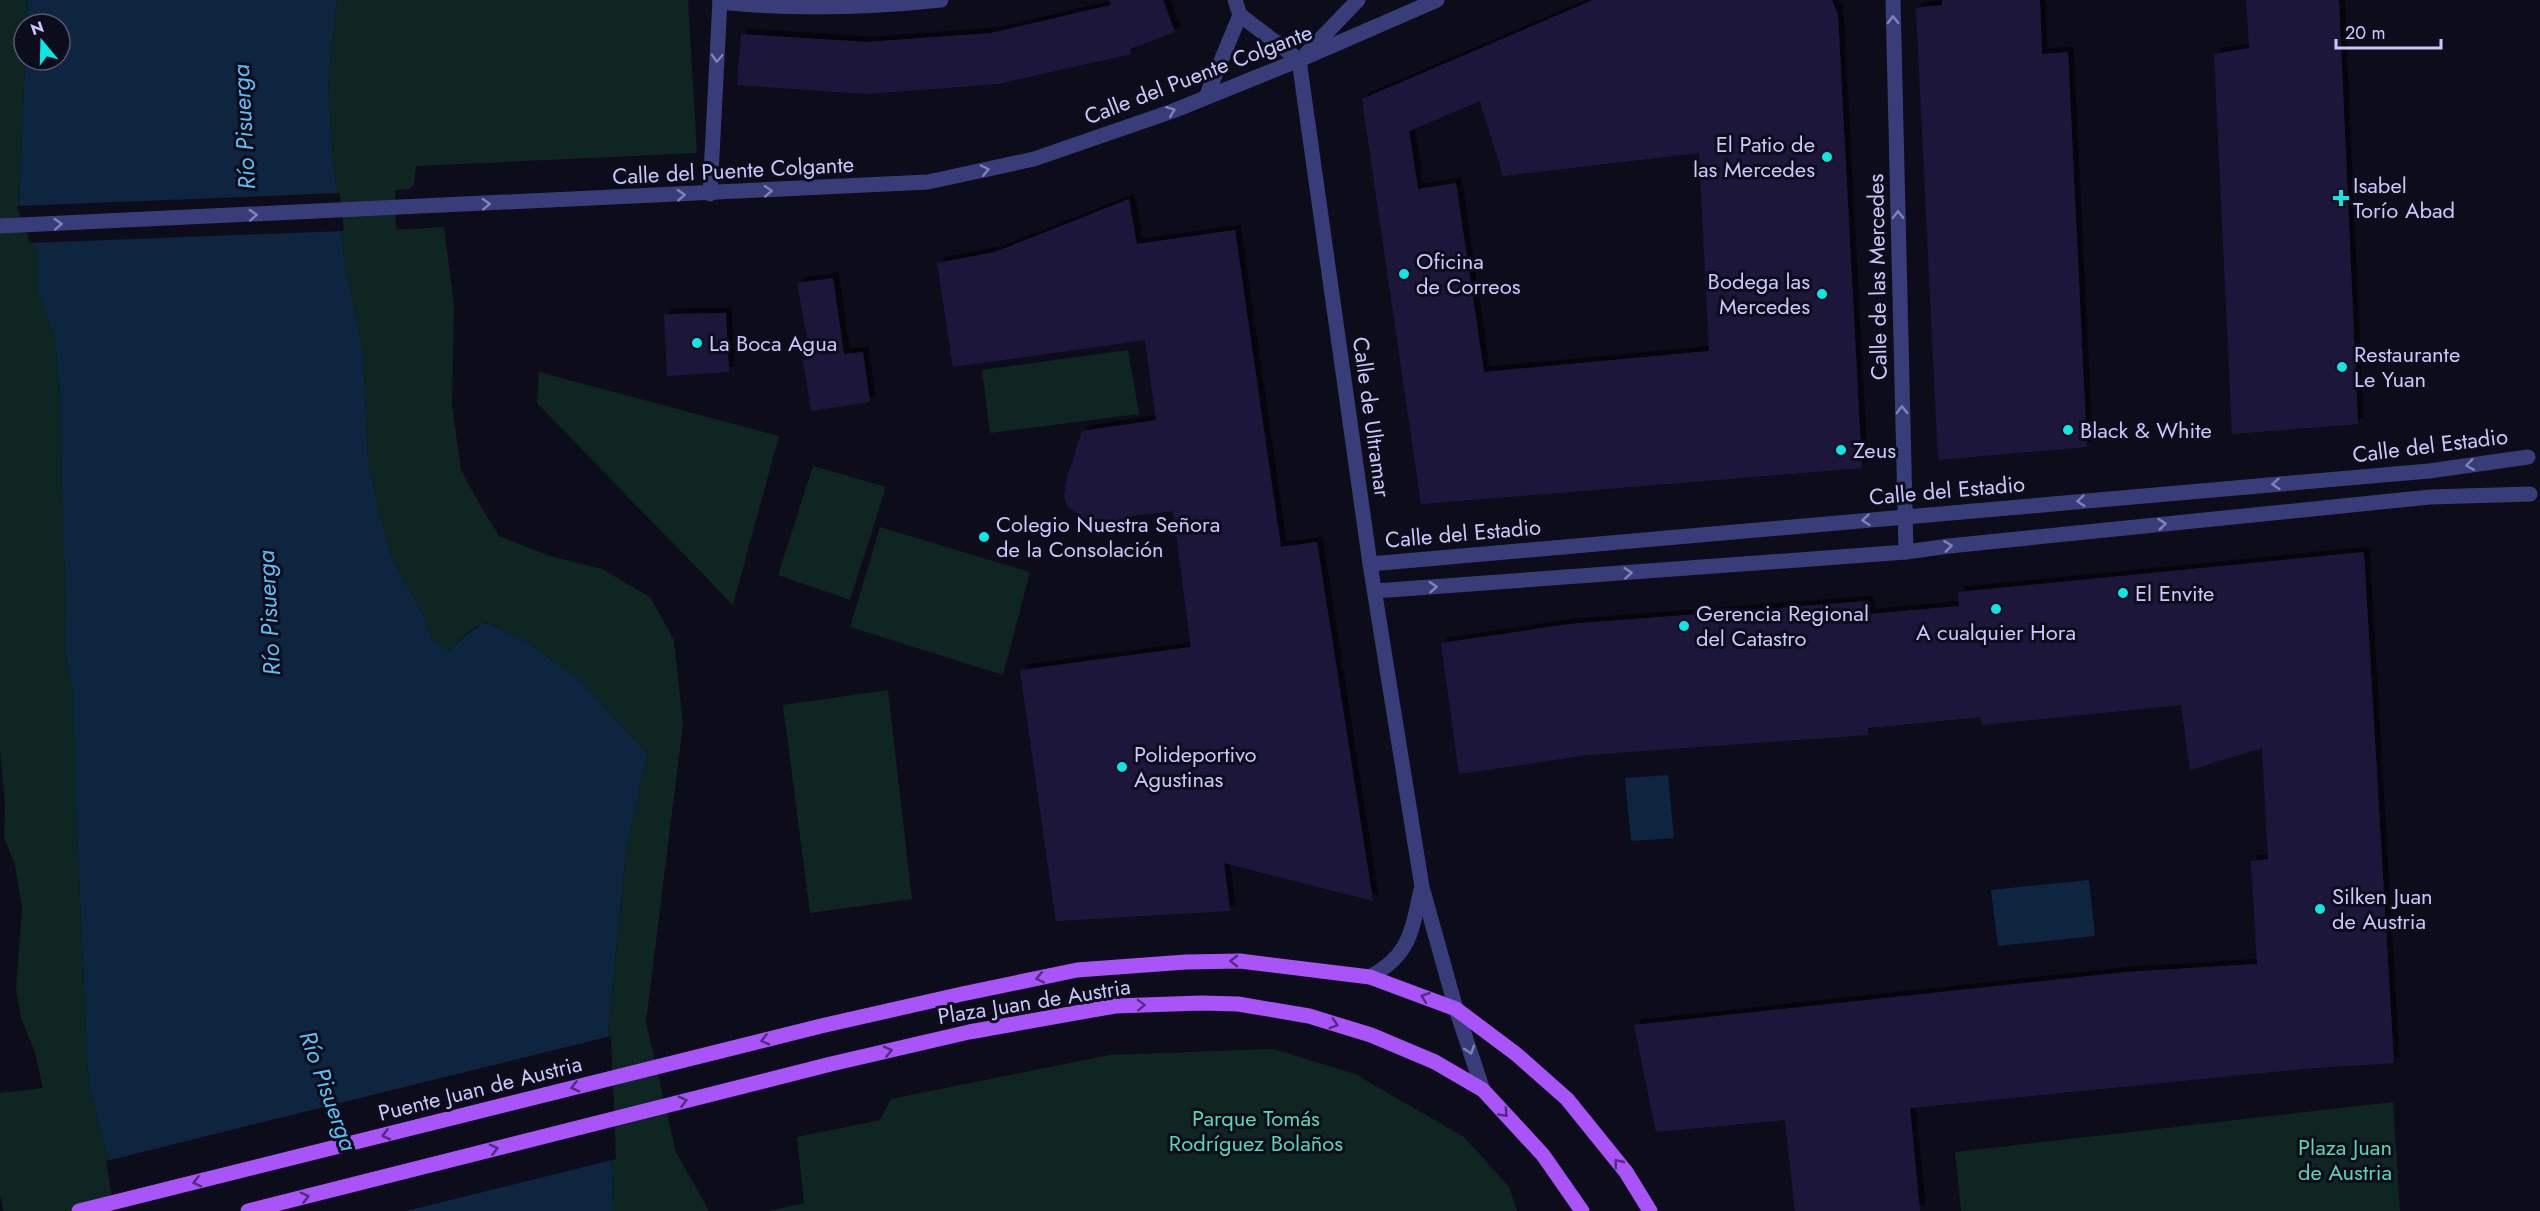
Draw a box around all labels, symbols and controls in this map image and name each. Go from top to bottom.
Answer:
north arrow [12,12,72,72]
scale bar [2336,12,2441,50]
text: N [28,15,47,41]
one-way arrow [1887,15,1900,24]
street label: Calle del Puente Colgante [1079,16,1317,132]
text: 20 m [2345,20,2385,46]
one-way arrow [711,54,724,63]
water label: Río Pisuerga [223,63,264,191]
one-way arrow [1165,106,1176,119]
place label: El Patio de las Mercedes [1693,128,1815,185]
street label: Calle del Puente Colgante [611,148,855,192]
marker: El Patio de las Mercedes [1820,150,1834,164]
one-way arrow [980,164,990,177]
place label: Isabel Torío Abad [2353,169,2455,226]
street label: Calle de las Mercedes [1859,173,1895,380]
one-way arrow [764,184,773,197]
one-way arrow [676,189,685,202]
marker: Isabel Torío Abad [2334,191,2348,205]
one-way arrow [481,198,490,211]
one-way arrow [249,208,258,221]
one-way arrow [1892,210,1904,219]
one-way arrow [54,217,63,230]
place label: Oficina de Correos [1416,245,1521,302]
place label: Bodega las Mercedes [1708,265,1810,322]
marker: Oficina de Correos [1397,267,1411,281]
marker: Bodega las Mercedes [1815,287,1829,301]
place label: La Boca Agua [709,327,837,359]
street label: Calle de Ultramar [1345,335,1399,500]
marker: La Boca Agua [690,336,704,350]
place label: Restaurante Le Yuan [2354,338,2460,395]
marker: Restaurante Le Yuan [2335,360,2349,374]
one-way arrow [1896,405,1909,414]
place label: Black & White [2080,414,2212,446]
street label: Calle del Estadio [2350,420,2510,470]
marker: Black & White [2061,423,2075,437]
place label: Zeus [1853,434,1896,466]
marker: Zeus [1834,443,1848,457]
one-way arrow [2465,458,2474,470]
street label: Calle del Estadio [1868,467,2026,513]
one-way arrow [2271,477,2280,490]
one-way arrow [2077,494,2086,507]
place label: Colegio Nuestra Señora de la Consolación [996,508,1220,565]
street label: Calle del Estadio [1384,510,1542,556]
one-way arrow [1862,513,1871,526]
one-way arrow [2158,518,2167,531]
marker: Colegio Nuestra Señora de la Consolación [977,530,991,544]
one-way arrow [1943,540,1952,553]
water label: Río Pisuerga [248,549,289,677]
one-way arrow [1623,566,1632,579]
place label: El Envite [2135,577,2214,609]
one-way arrow [1429,580,1438,593]
marker: El Envite [2116,586,2130,600]
place label: Gerencia Regional del Catastro [1696,597,1869,654]
marker: A cualquier Hora [1989,602,2003,616]
place label: A cualquier Hora [1916,616,2076,648]
marker: Gerencia Regional del Catastro [1677,619,1691,633]
place label: Polideportivo Agustinas [1134,738,1257,795]
marker: Polideportivo Agustinas [1115,760,1129,774]
place label: Silken Juan de Austria [2332,880,2433,937]
marker: Silken Juan de Austria [2313,902,2327,916]
one-way arrow [1230,955,1239,967]
street label: Plaza Juan de Austria [935,970,1133,1032]
one-way arrow [1036,971,1046,984]
one-way arrow [1420,992,1431,1004]
one-way arrow [1137,999,1146,1012]
one-way arrow [1328,1017,1339,1029]
water label: Río Pisuerga [291,1026,366,1156]
one-way arrow [760,1033,770,1046]
one-way arrow [1462,1044,1475,1055]
one-way arrow [882,1045,892,1058]
street label: Puente Juan de Austria [375,1047,585,1129]
one-way arrow [571,1080,581,1093]
one-way arrow [677,1096,688,1108]
park label: Parque Tomás Rodríguez Bolaños [1169,1102,1343,1159]
one-way arrow [1497,1107,1508,1117]
one-way arrow [381,1127,391,1140]
park label: Plaza Juan de Austria [2298,1131,2392,1188]
one-way arrow [489,1143,499,1156]
one-way arrow [1614,1158,1625,1169]
one-way arrow [192,1174,202,1187]
one-way arrow [300,1191,310,1204]

